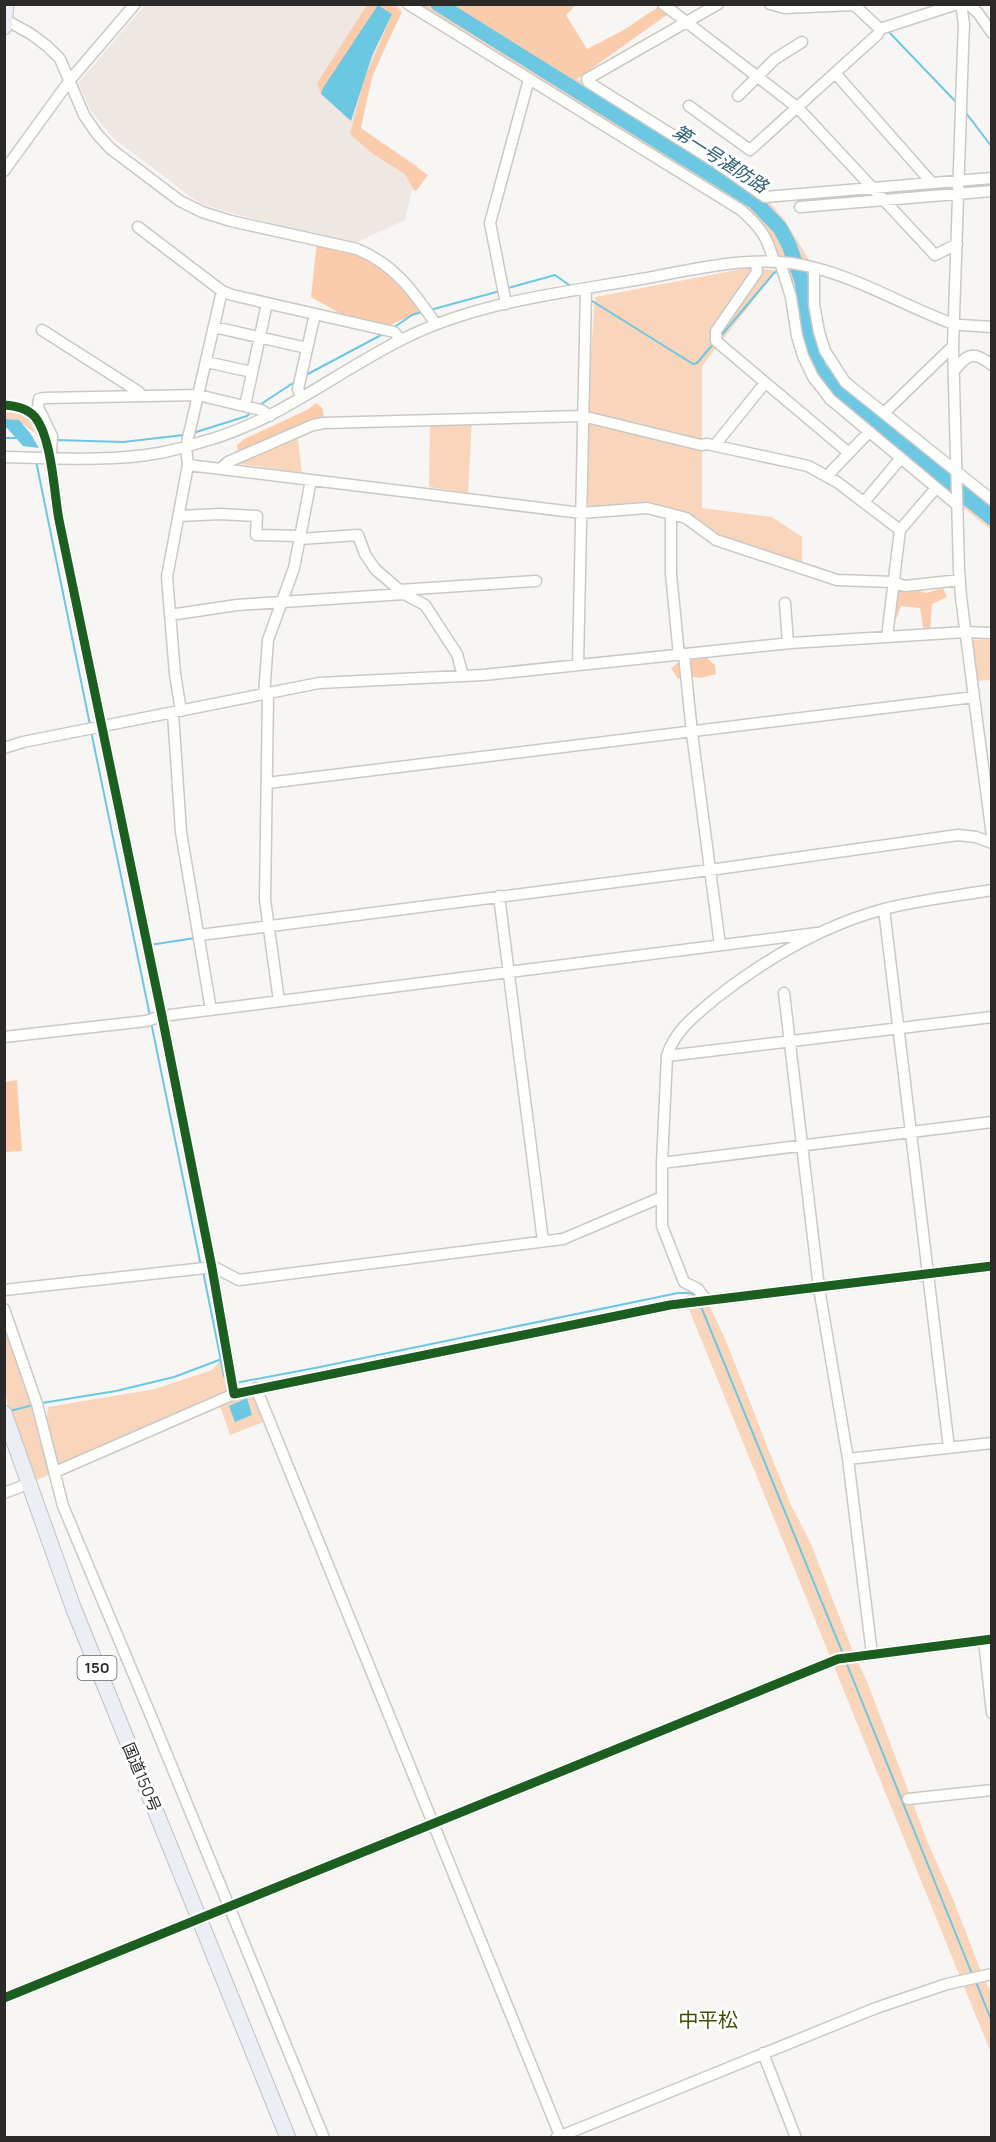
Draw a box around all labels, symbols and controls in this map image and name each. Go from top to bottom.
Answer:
water label: 第一号湛防路 [669,119,774,199]
road number: 150 [78,1656,116,1680]
street label: 国道150号 [118,1739,166,1815]
district label: 中平松 [678,2006,738,2033]

